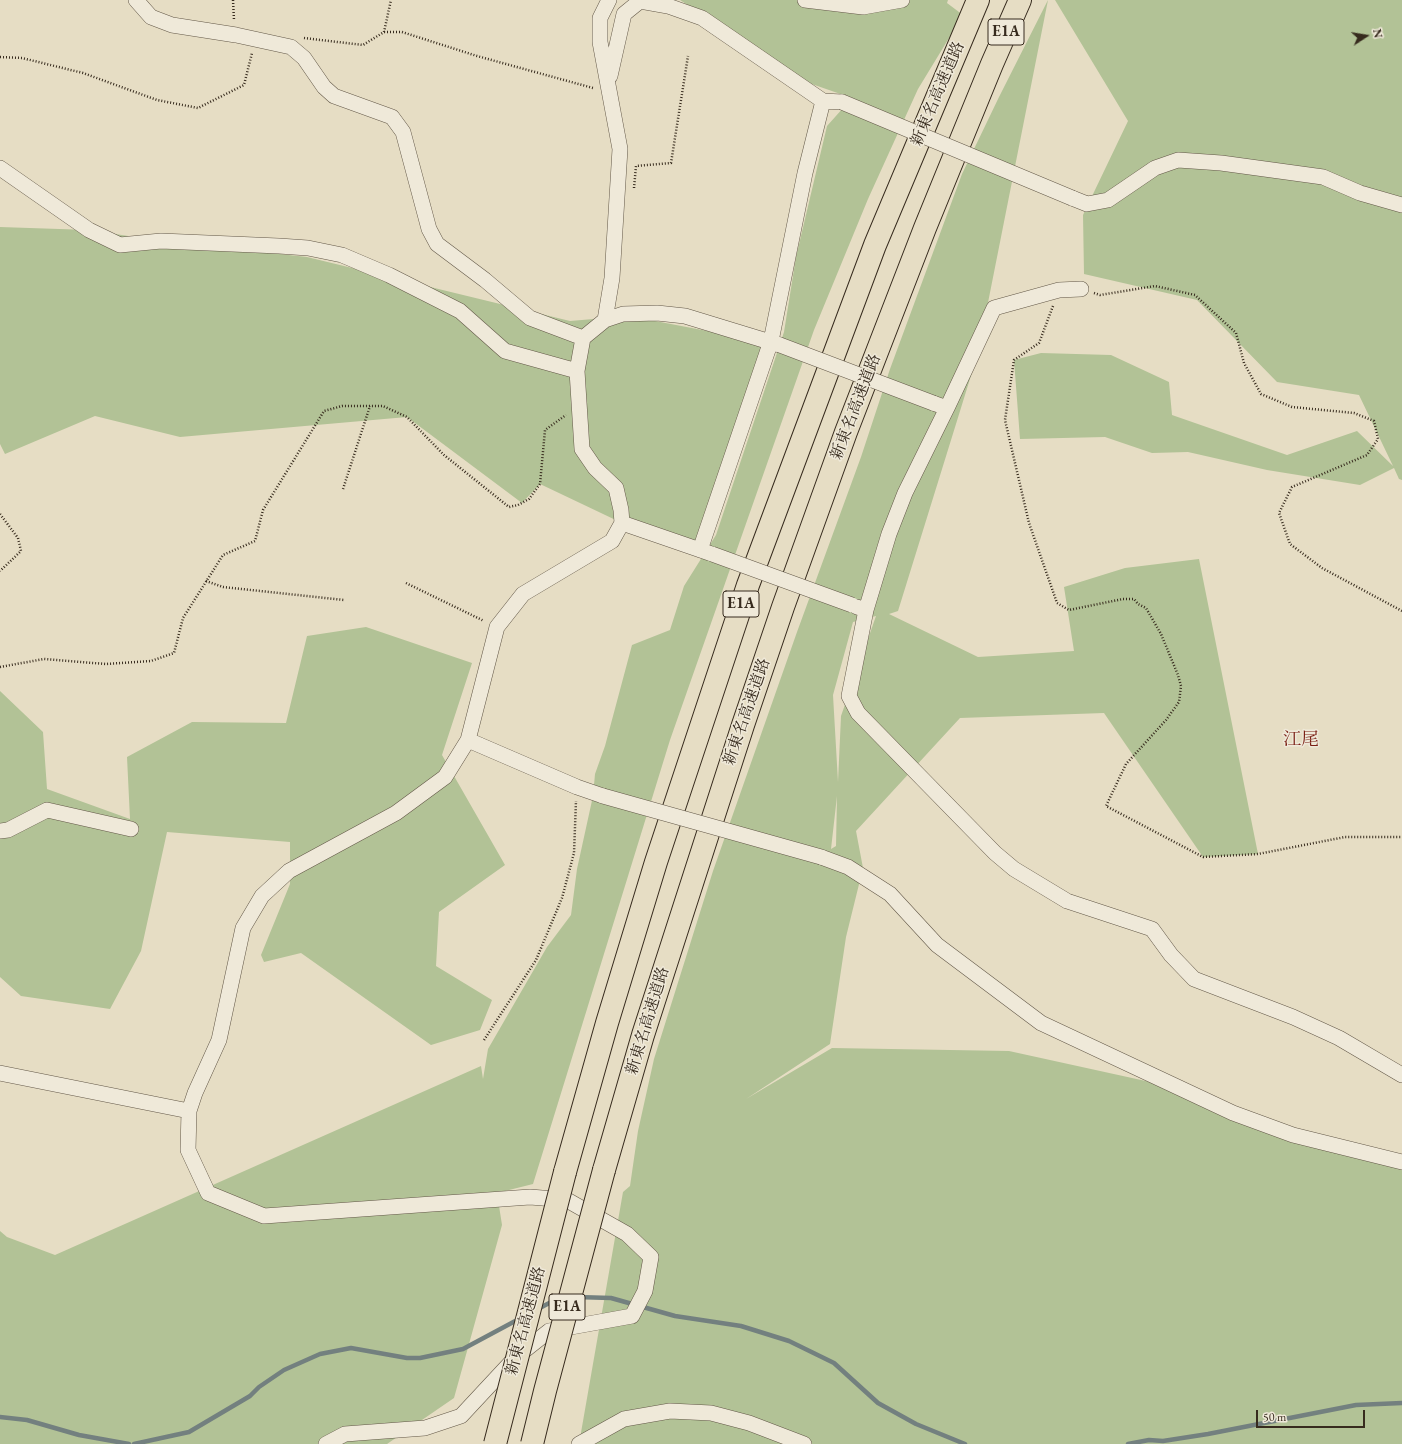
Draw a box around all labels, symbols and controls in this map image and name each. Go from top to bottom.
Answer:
north arrow [1346,16,1386,56]
road number: E1A [988,19,1024,45]
text: N [1370,28,1386,39]
street label: 新東名高速道路 [907,39,969,149]
street label: 新東名高速道路 [827,351,885,463]
road number: E1A [723,591,759,617]
street label: 新東名高速道路 [720,656,774,768]
district label: 江尾 [1283,729,1319,751]
street label: 新東名高速道路 [622,965,674,1077]
street label: 新東名高速道路 [502,1264,550,1378]
road number: E1A [549,1294,585,1320]
scale bar [1258,1402,1367,1428]
text: 50 m [1263,1409,1286,1425]

